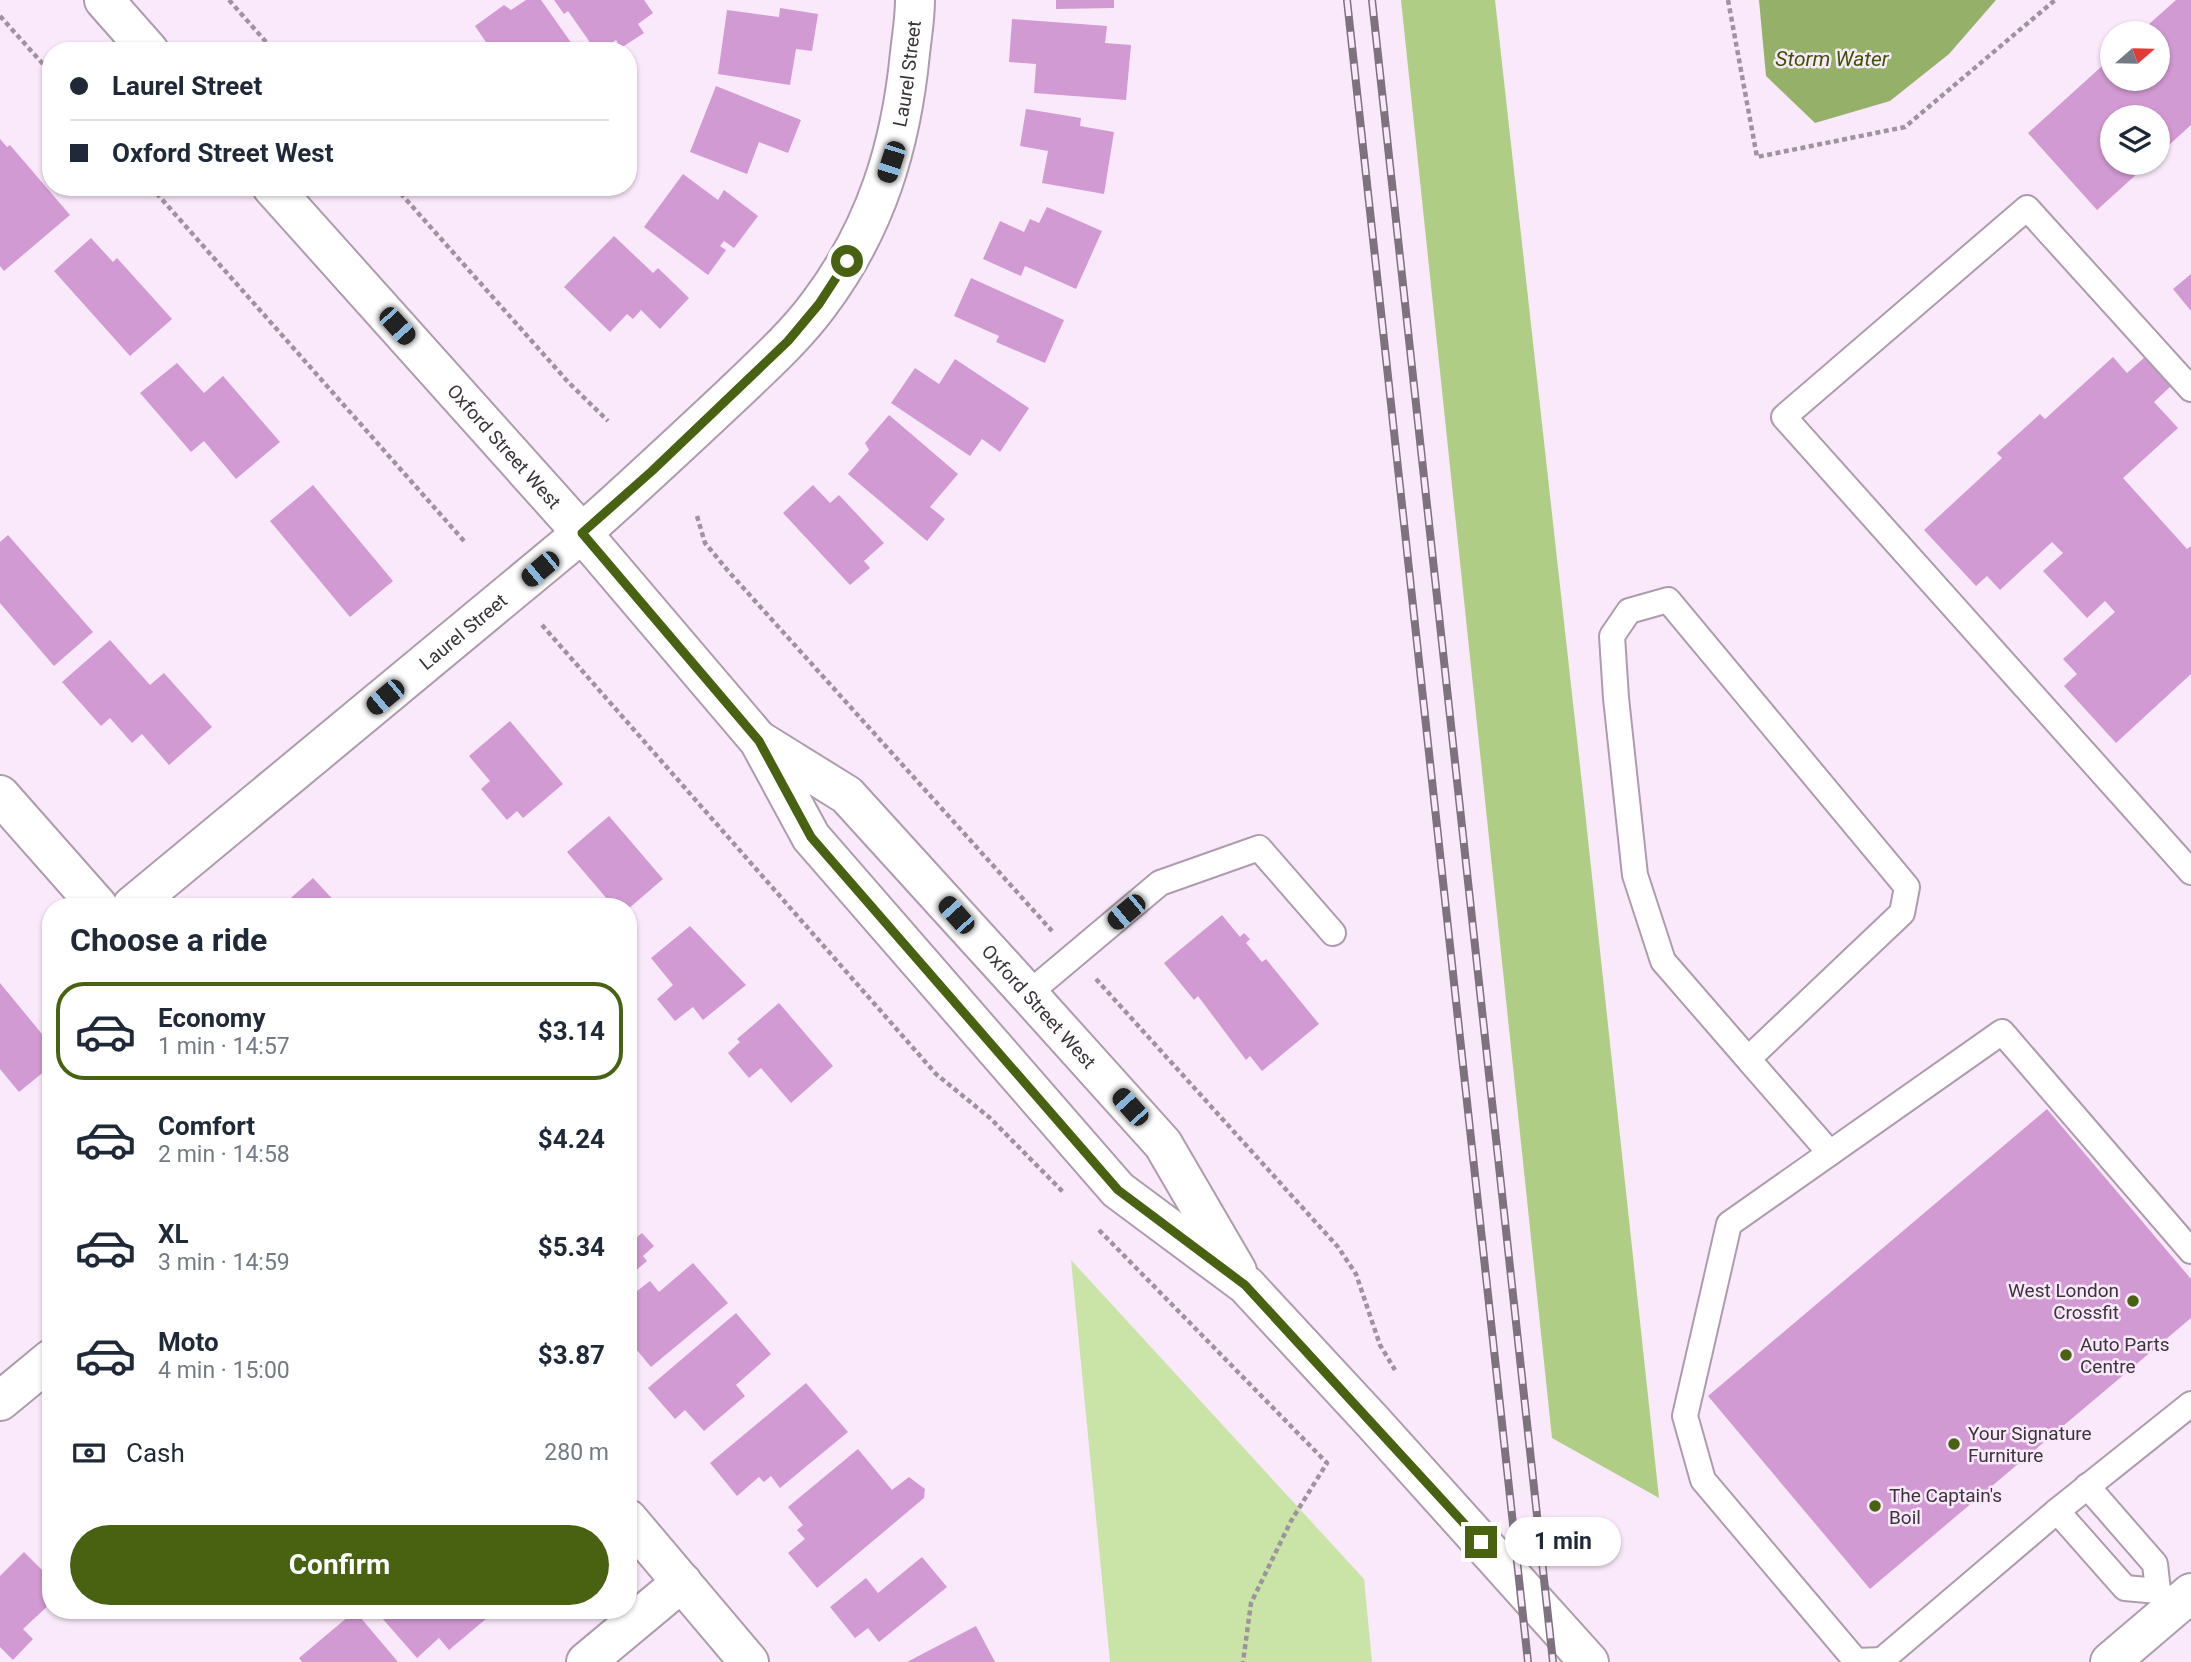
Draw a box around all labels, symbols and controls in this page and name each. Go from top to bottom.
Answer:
street label: Laurel Street [888,19,925,129]
north arrow [2100,21,2170,91]
map controls [2100,21,2170,175]
water label: Storm Water [1775,47,1890,71]
text: Laurel Street [112,71,262,101]
button: layers [2100,105,2170,175]
text: Oxford Street West [112,138,334,168]
car [875,139,908,185]
route start [831,245,863,277]
car [376,303,419,349]
street label: Oxford Street West [443,379,566,513]
car [518,547,563,591]
street label: Laurel Street [415,589,512,675]
car [363,675,408,719]
car [1104,890,1149,934]
car [935,892,978,938]
text: Choose a ride [70,921,267,959]
street label: Oxford Street West [977,940,1101,1073]
icon: car [74,1000,137,1063]
text: Economy [158,1003,265,1033]
text: $3.14 [538,1016,605,1046]
text: 1 min · 14:57 [158,1033,290,1060]
car [1109,1084,1152,1130]
icon: car [74,1108,137,1171]
text: Comfort [158,1111,255,1141]
text: $4.24 [538,1124,605,1154]
text: 2 min · 14:58 [158,1141,290,1168]
icon: car [74,1216,137,1279]
text: XL [158,1219,189,1249]
text: $5.34 [538,1232,605,1262]
text: 3 min · 14:59 [158,1249,290,1276]
place label: West London Crossfit [2008,1279,2119,1324]
marker: West London Crossfit [2125,1293,2141,1309]
icon: car [74,1324,137,1387]
text: Moto [158,1327,219,1357]
place label: Auto Parts Centre [2080,1333,2170,1378]
text: $3.87 [538,1340,605,1370]
marker: Auto Parts Centre [2058,1347,2074,1363]
text: 4 min · 15:00 [158,1357,290,1384]
place label: Your Signature Furniture [1968,1422,2092,1467]
icon: cash [70,1434,108,1472]
marker: Your Signature Furniture [1946,1436,1962,1452]
text: Cash [126,1438,185,1468]
text: 280 m [544,1439,609,1466]
place label: The Captain's Boil [1889,1484,2002,1529]
marker: The Captain's Boil [1867,1498,1883,1514]
callout: 1 min [1506,1518,1621,1566]
button: Confirm [70,1525,609,1605]
route end [1465,1526,1497,1558]
text: 1 min [1534,1528,1592,1555]

